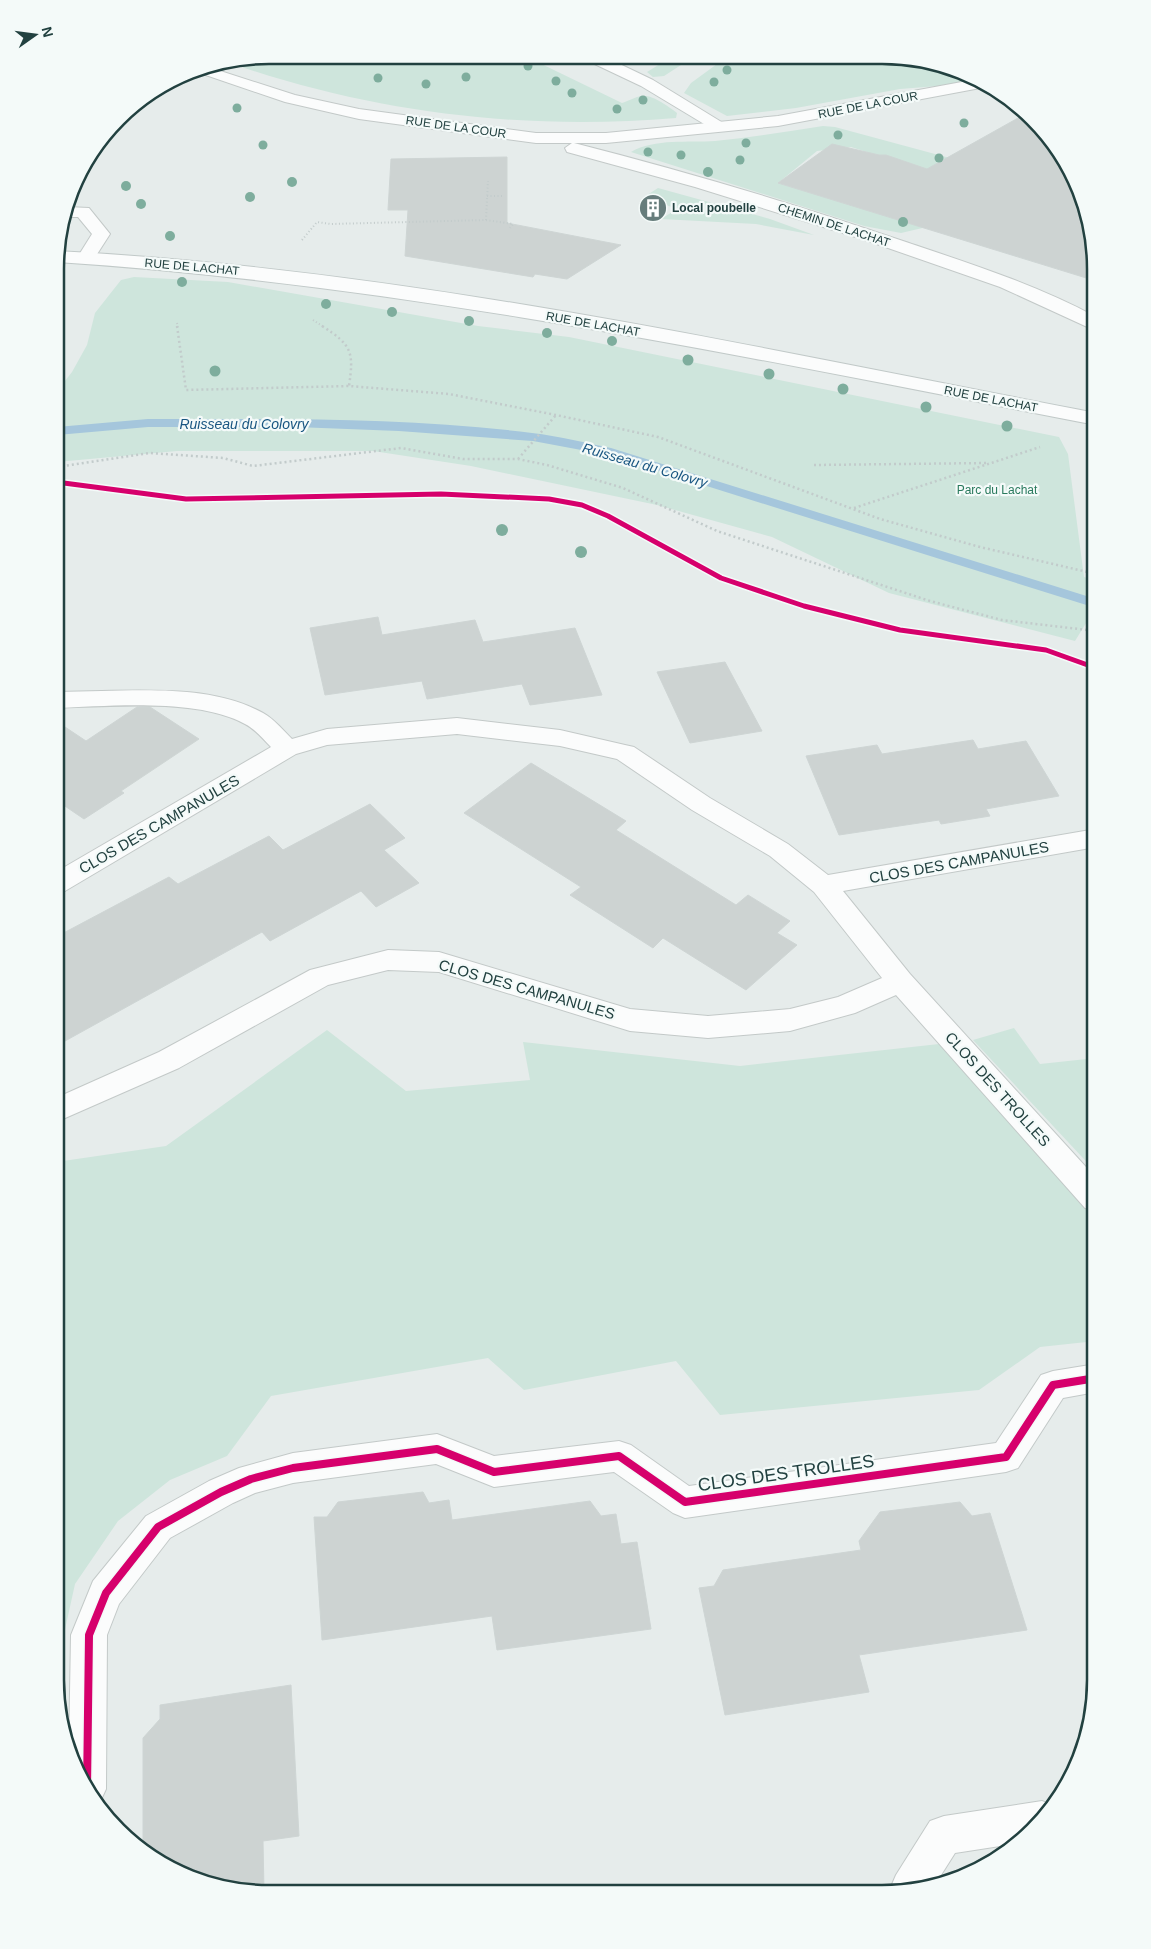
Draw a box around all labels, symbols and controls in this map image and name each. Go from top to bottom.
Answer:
north arrow [10,10,60,60]
text: N [39,25,57,39]
street label: RUE DE LA COUR [817,88,919,122]
street label: RUE DE LA COUR [405,113,507,141]
building icon: Local poubelle [638,193,668,223]
street label: CHEMIN DE LACHAT [776,200,892,250]
place label: Local poubelle [672,201,756,215]
street label: RUE DE LACHAT [144,256,241,278]
street label: RUE DE LACHAT [545,309,642,339]
street label: RUE DE LACHAT [943,383,1040,415]
water label: Ruisseau du Colovry [179,416,310,432]
water label: Ruisseau du Colovry [581,440,710,491]
park label: Parc du Lachat [957,483,1038,497]
street label: CLOS DES CAMPANULES [76,771,242,877]
street label: CLOS DES CAMPANULES [868,838,1050,886]
street label: CLOS DES CAMPANULES [437,956,617,1022]
street label: CLOS DES TROLLES [942,1028,1054,1150]
street label: CLOS DES TROLLES [697,1451,875,1495]

